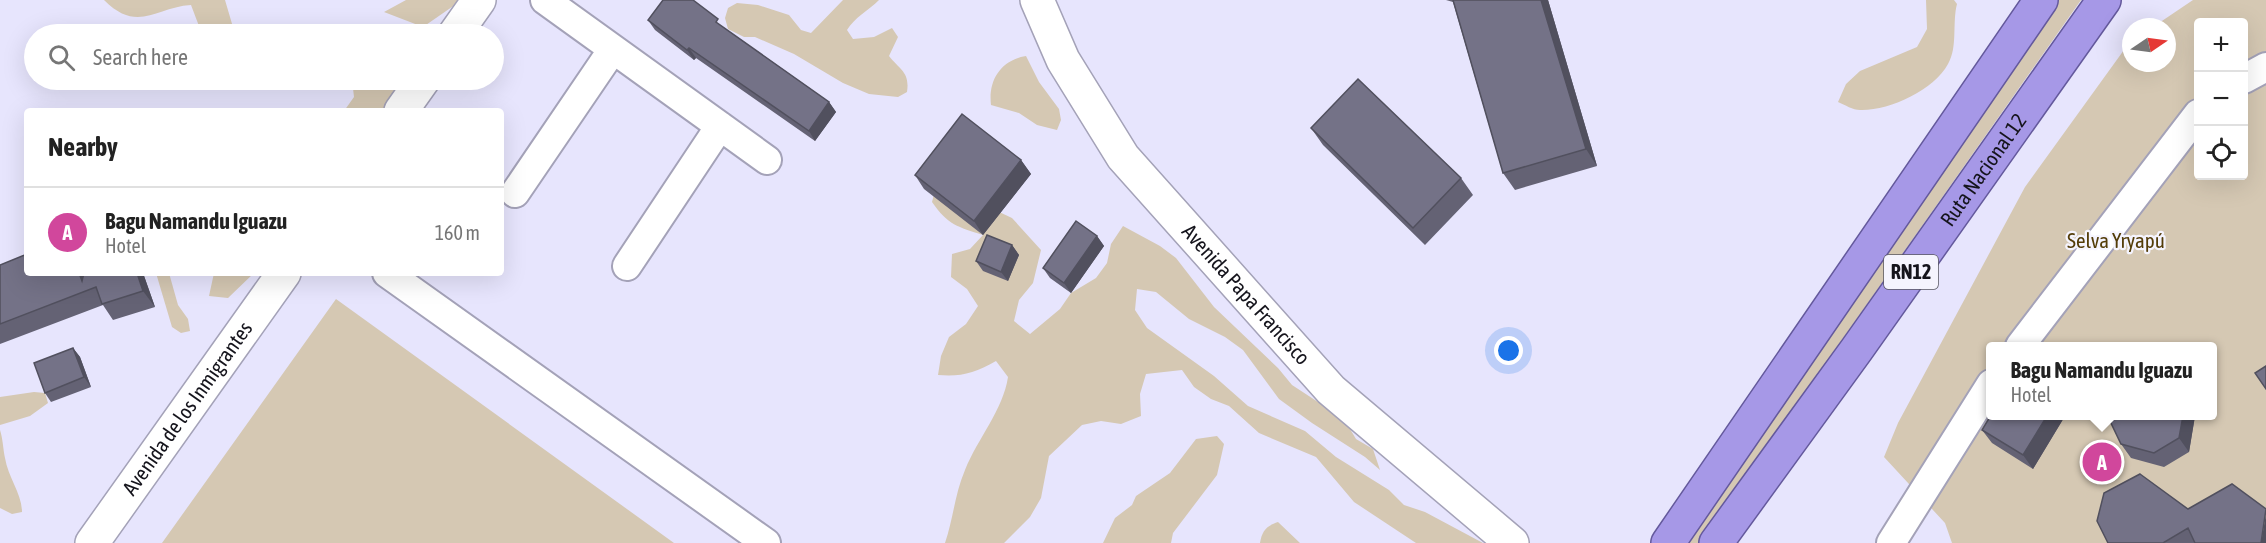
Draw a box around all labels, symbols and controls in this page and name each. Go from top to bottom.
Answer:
north arrow [2122,18,2176,72]
map controls [2194,18,2248,180]
button: + [2194,18,2248,72]
search box [24,24,504,90]
icon: search [45,41,78,74]
text: Search here [93,44,188,70]
button: − [2194,72,2248,126]
street label: Ruta Nacional 12 [1935,109,2031,230]
button: locate [2194,126,2248,180]
text: Nearby [48,132,118,162]
text: Bagu Namandu Iguazu [105,208,287,234]
street label: Avenida Papa Francisco [1178,219,1315,369]
text: A [63,221,72,244]
text: 160 m [435,221,480,244]
park label: Selva Yryapú [2067,228,2165,252]
text: Hotel [105,234,146,257]
road number: RN12 [1884,255,1938,289]
street label: Avenida de los Inmigrantes [117,317,257,499]
your location [1494,336,1523,365]
popup [1986,342,2217,420]
text: Bagu Namandu Iguazu [2010,357,2193,383]
text: Hotel [2010,383,2051,406]
pin: A [2082,440,2122,484]

